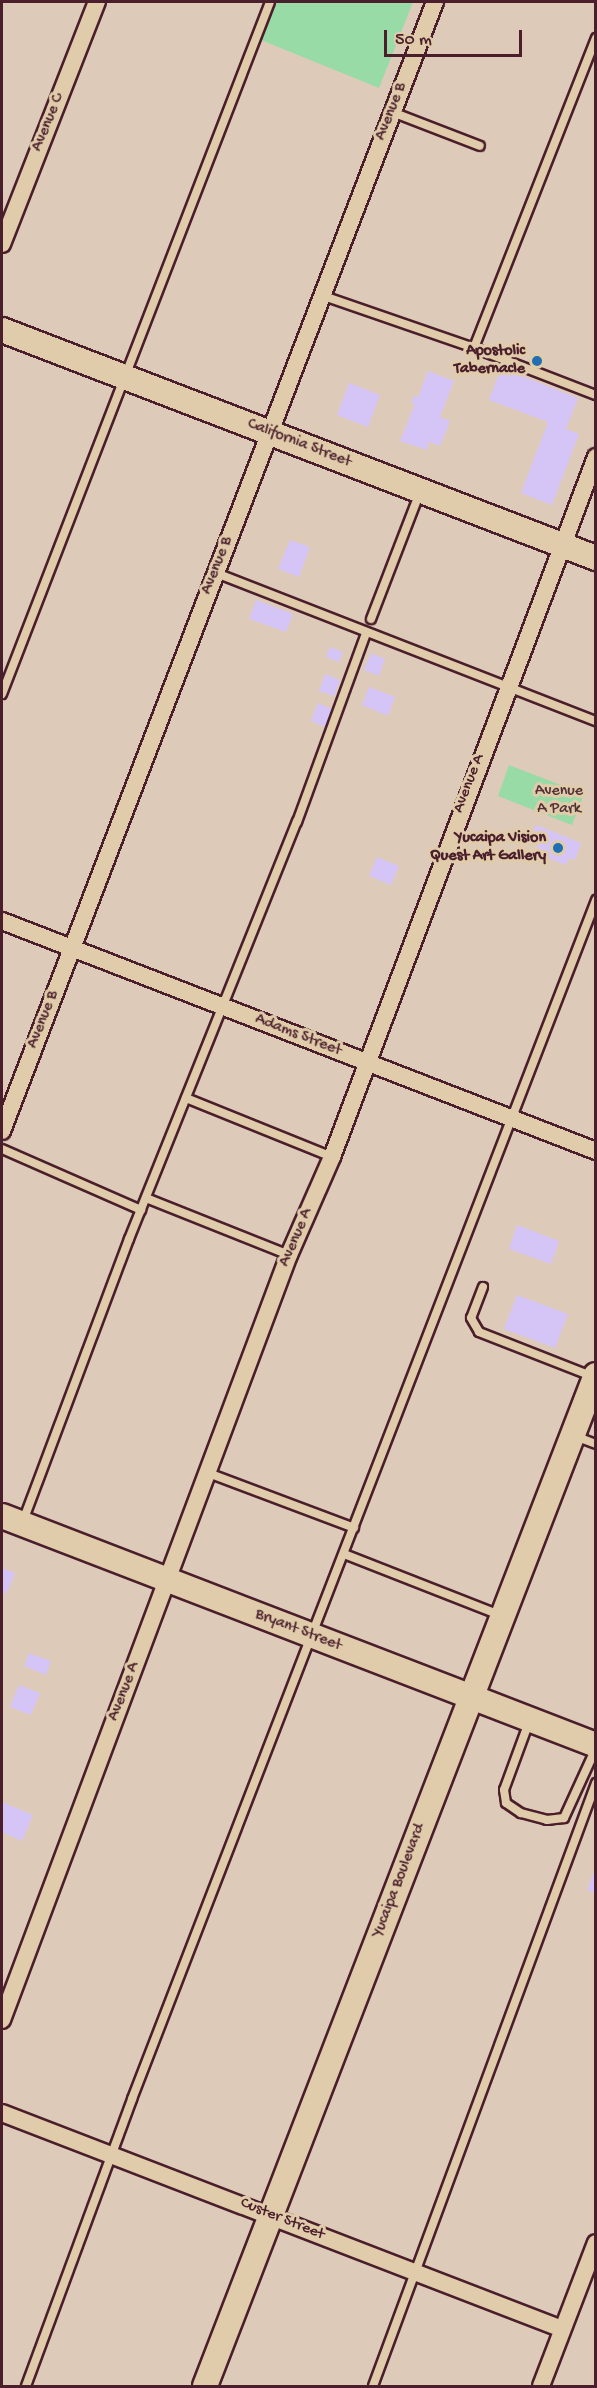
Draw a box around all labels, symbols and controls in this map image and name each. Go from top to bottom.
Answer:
scale bar [387,18,525,56]
text: 50 m [395,30,432,51]
street label: Avenue B [372,81,412,143]
street label: Avenue C [29,91,69,155]
place label: Apostolic Tabernacle [454,342,525,380]
marker: Apostolic Tabernacle [530,354,544,368]
street label: California Street [244,415,354,473]
street label: Avenue B [198,535,238,597]
street label: Avenue A [450,752,490,816]
park label: Avenue A Park [535,782,583,820]
place label: Yucaipa Vision Quest Art Gallery [430,829,546,867]
marker: Yucaipa Vision Quest Art Gallery [551,841,565,855]
street label: Avenue B [24,989,64,1051]
street label: Adams Street [252,1011,344,1061]
street label: Avenue A [276,1206,318,1270]
street label: Bryant Street [252,1606,344,1656]
street label: Avenue A [105,1660,145,1724]
street label: Yucaipa Boulevard [370,1822,430,1940]
street label: Custer Street [237,2194,327,2246]

